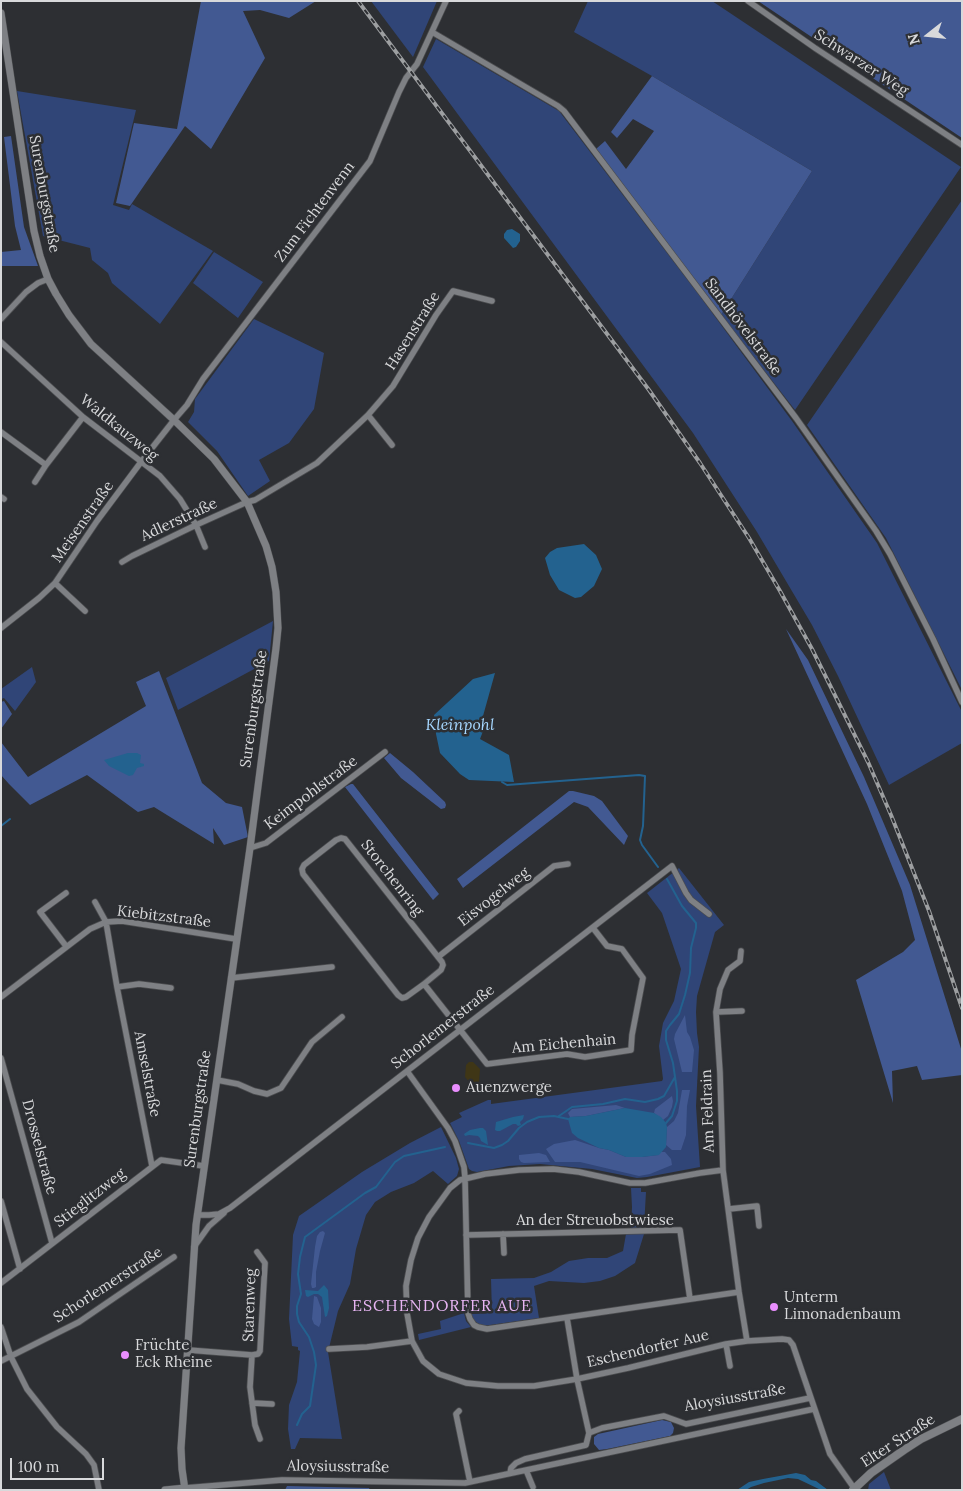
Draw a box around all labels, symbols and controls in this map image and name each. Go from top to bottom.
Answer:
north arrow [903,10,953,60]
street label: Schwarzer Weg [811,26,911,100]
text: N [903,31,924,47]
street label: Surenburgstraße [25,134,63,254]
street label: Zum Fichtenvenn [271,158,359,266]
street label: Sandhövelstraße [701,275,785,379]
street label: Hasenstraße [382,289,444,373]
street label: Waldkauzweg [76,391,162,465]
street label: Meisenstraße [48,478,118,566]
street label: Adlerstraße [138,494,220,546]
street label: Surenburgstraße [237,649,271,769]
water label: Kleinpohl [425,715,495,735]
street label: Keimpohlstraße [261,752,361,834]
street label: Storchenring [357,836,427,920]
street label: Eisvogelweg [455,864,533,930]
street label: Kiebitzstraße [116,902,212,932]
street label: Schorlemerstraße [388,981,498,1073]
street label: Amselstraße [130,1029,164,1119]
street label: Am Eichenhain [511,1030,617,1058]
street label: Surenburgstraße [181,1049,215,1169]
street label: Am Feldrain [698,1069,718,1153]
place label: Auenzwerge [466,1079,552,1097]
marker: Auenzwerge [450,1082,462,1094]
street label: Drosselstraße [18,1098,60,1196]
street label: Stieglitzweg [51,1165,129,1231]
street label: An der Streuobstwiese [516,1212,674,1230]
street label: Schorlemerstraße [50,1243,166,1327]
street label: Starenweg [240,1268,260,1342]
place label: Unterm Limonadenbaum [784,1289,901,1324]
district label: ESCHENDORFER AUE [350,1296,534,1316]
marker: Unterm Limonadenbaum [768,1301,780,1313]
street label: Eschendorfer Aue [585,1326,711,1372]
place label: Früchte Eck Rheine [135,1337,212,1372]
marker: Früchte Eck Rheine [119,1349,131,1361]
street label: Aloysiusstraße [683,1380,787,1416]
street label: Elter Straße [858,1410,938,1472]
scale bar [12,1448,106,1480]
text: 100 m [18,1457,59,1476]
street label: Aloysiusstraße [287,1457,389,1477]

